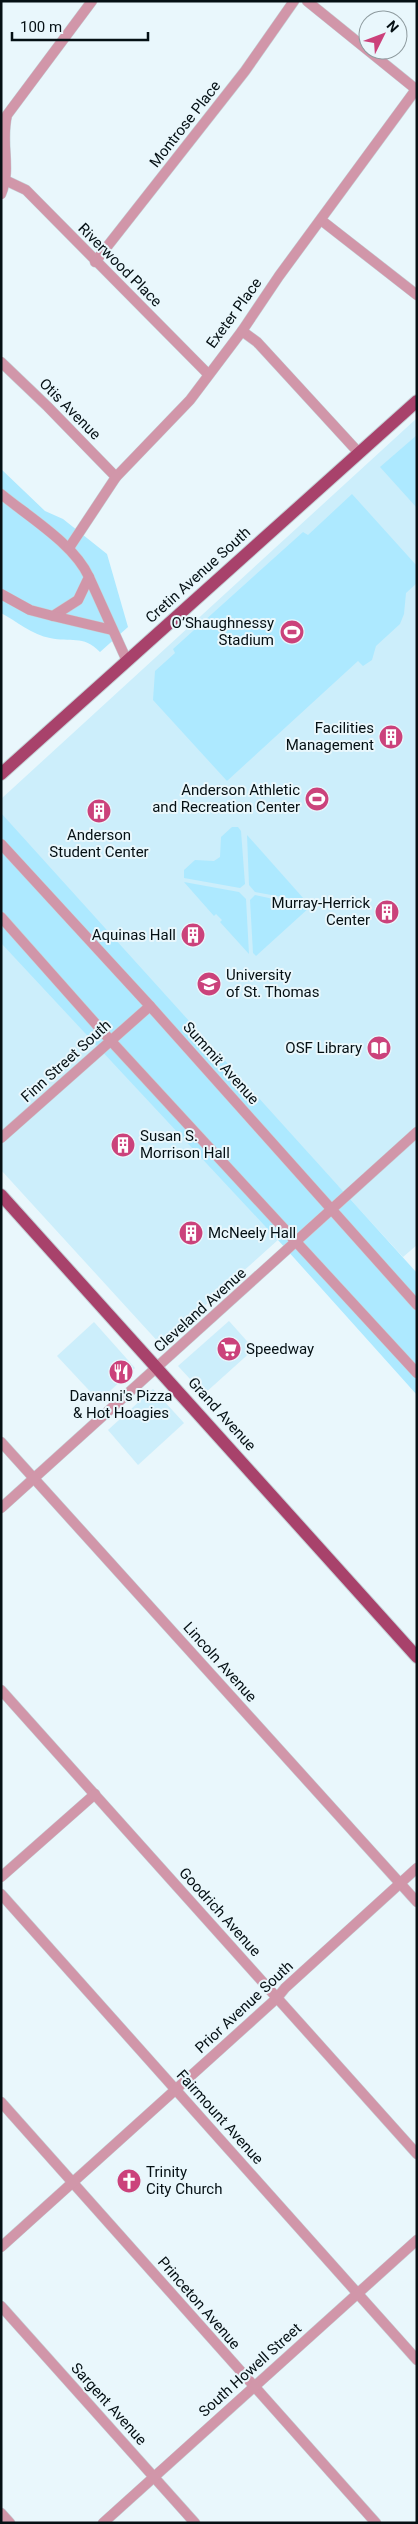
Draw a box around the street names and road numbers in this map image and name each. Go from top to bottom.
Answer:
street label: Montrose Place [146,77,224,171]
street label: Riverwood Place [74,219,166,311]
street label: Exeter Place [202,274,266,352]
street label: Otis Avenue [36,375,104,443]
street label: Cretin Avenue South [142,523,254,627]
street label: Finn Street South [17,1016,115,1106]
street label: Summit Avenue [179,1018,263,1108]
street label: Cleveland Avenue [150,1264,250,1356]
street label: Grand Avenue [184,1374,260,1454]
street label: Lincoln Avenue [179,1618,261,1706]
street label: Goodrich Avenue [175,1864,265,1960]
street label: Prior Avenue South [191,1957,297,2057]
street label: Fairmount Avenue [173,2066,267,2168]
street label: Princeton Avenue [154,2253,244,2353]
street label: South Howell Street [195,2319,305,2421]
street label: Sargent Avenue [67,2359,151,2449]

